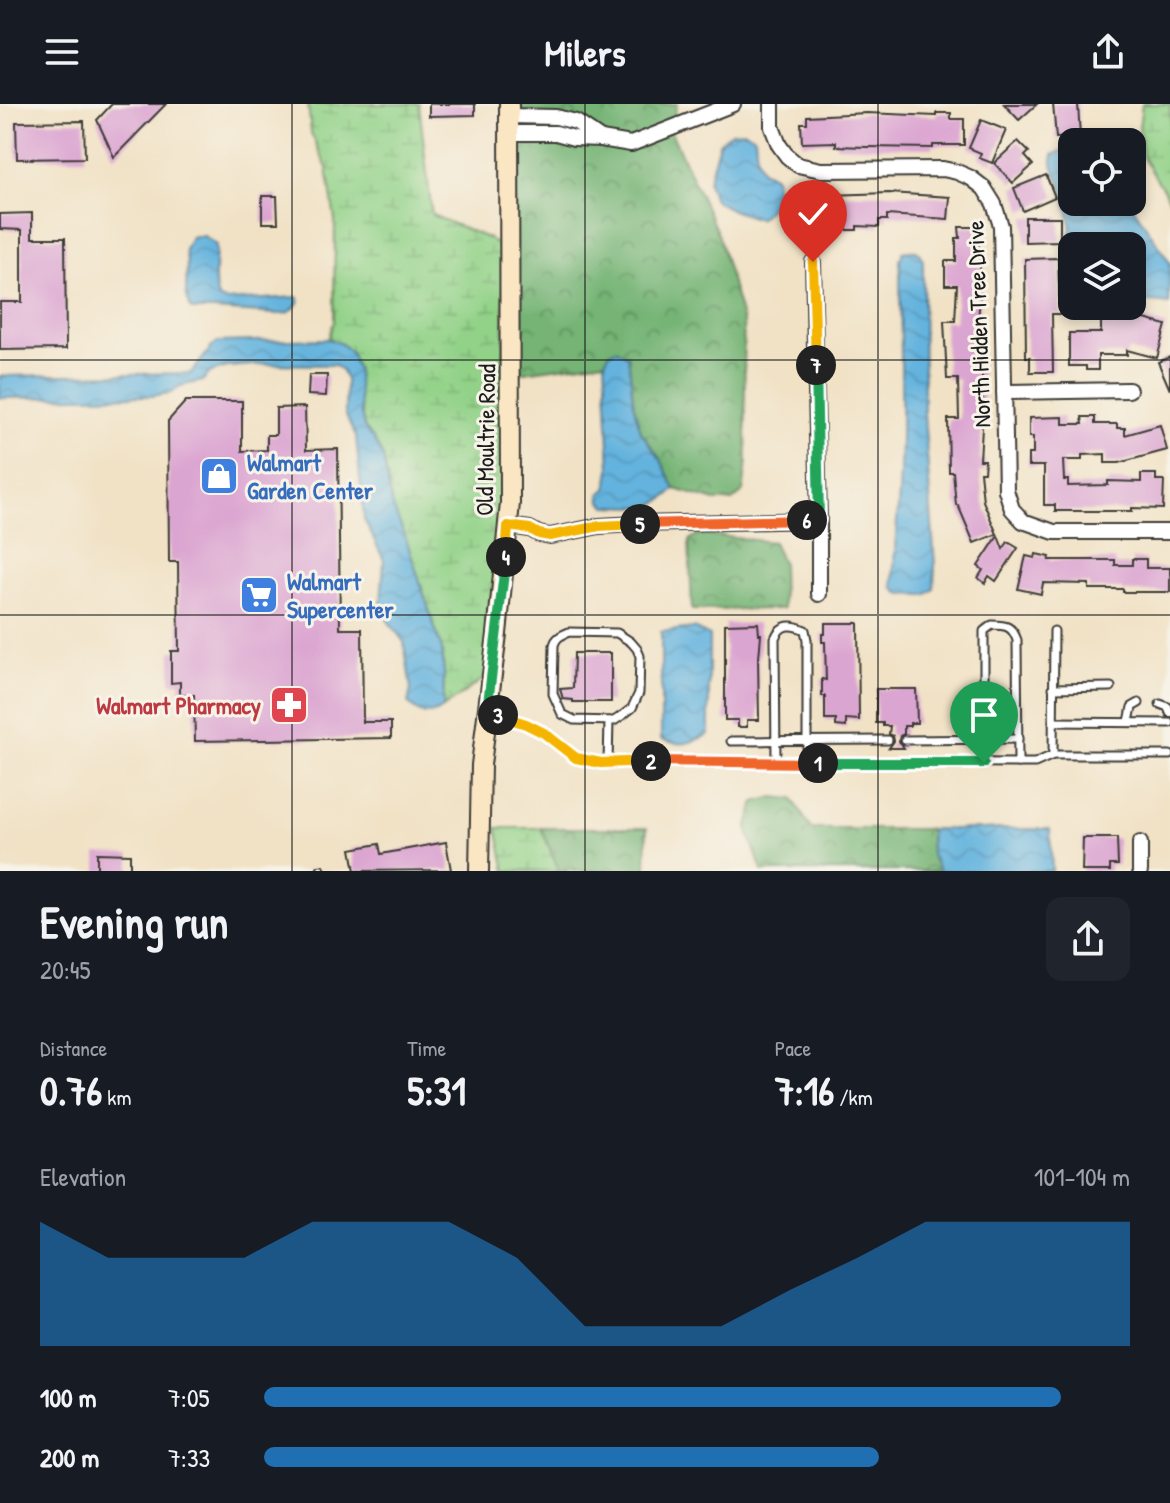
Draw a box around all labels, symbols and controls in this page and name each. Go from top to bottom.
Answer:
text: Milers [544,28,626,77]
icon: menu [40,30,84,74]
icon: share [1086,30,1130,74]
map controls [1058,128,1146,320]
button: locate [1058,128,1146,216]
pin [779,180,847,262]
icon: check [791,192,835,236]
street label: North Hidden Tree Drive [958,220,998,428]
button: layers [1058,232,1146,320]
pin: 7 [796,345,836,385]
text: 7 [811,350,821,380]
street label: Old Moultrie Road [468,364,502,516]
place label: Walmart Garden Center [247,446,374,506]
shop icon: Walmart Garden Center [198,455,240,497]
pin: 6 [787,500,827,540]
pin: 5 [620,504,660,544]
text: 6 [803,505,811,535]
text: 5 [635,509,645,539]
pin: 4 [486,537,526,577]
text: 4 [502,542,510,572]
place label: Walmart Supercenter [287,565,394,626]
supermarket icon: Walmart Supercenter [238,574,280,616]
pin [950,681,1018,763]
pharmacy icon: Walmart Pharmacy [268,684,310,726]
place label: Walmart Pharmacy [96,689,261,722]
icon: arrive [962,693,1006,737]
pin: 3 [478,695,518,735]
text: 3 [493,700,503,730]
pin: 2 [631,741,671,781]
pin: 1 [798,743,838,783]
text: 2 [646,746,656,776]
text: 1 [814,748,822,778]
text: Evening run [40,892,228,952]
button: share [1046,897,1130,981]
text: 20:45 [40,952,91,987]
text: Distance [40,1033,107,1063]
text: Time [407,1033,446,1063]
text: Pace [775,1033,811,1063]
text: 0.76 [40,1063,102,1117]
text: 5:31 [407,1063,466,1117]
text: 7:16 [775,1063,834,1117]
text: km [102,1082,131,1112]
text: /km [834,1082,873,1112]
text: Elevation [40,1159,126,1194]
text: 101–104 m [1034,1159,1130,1194]
text: 100 m [40,1380,96,1415]
text: 7:05 [168,1380,210,1415]
text: 200 m [40,1440,99,1475]
text: 7:33 [168,1440,210,1475]

